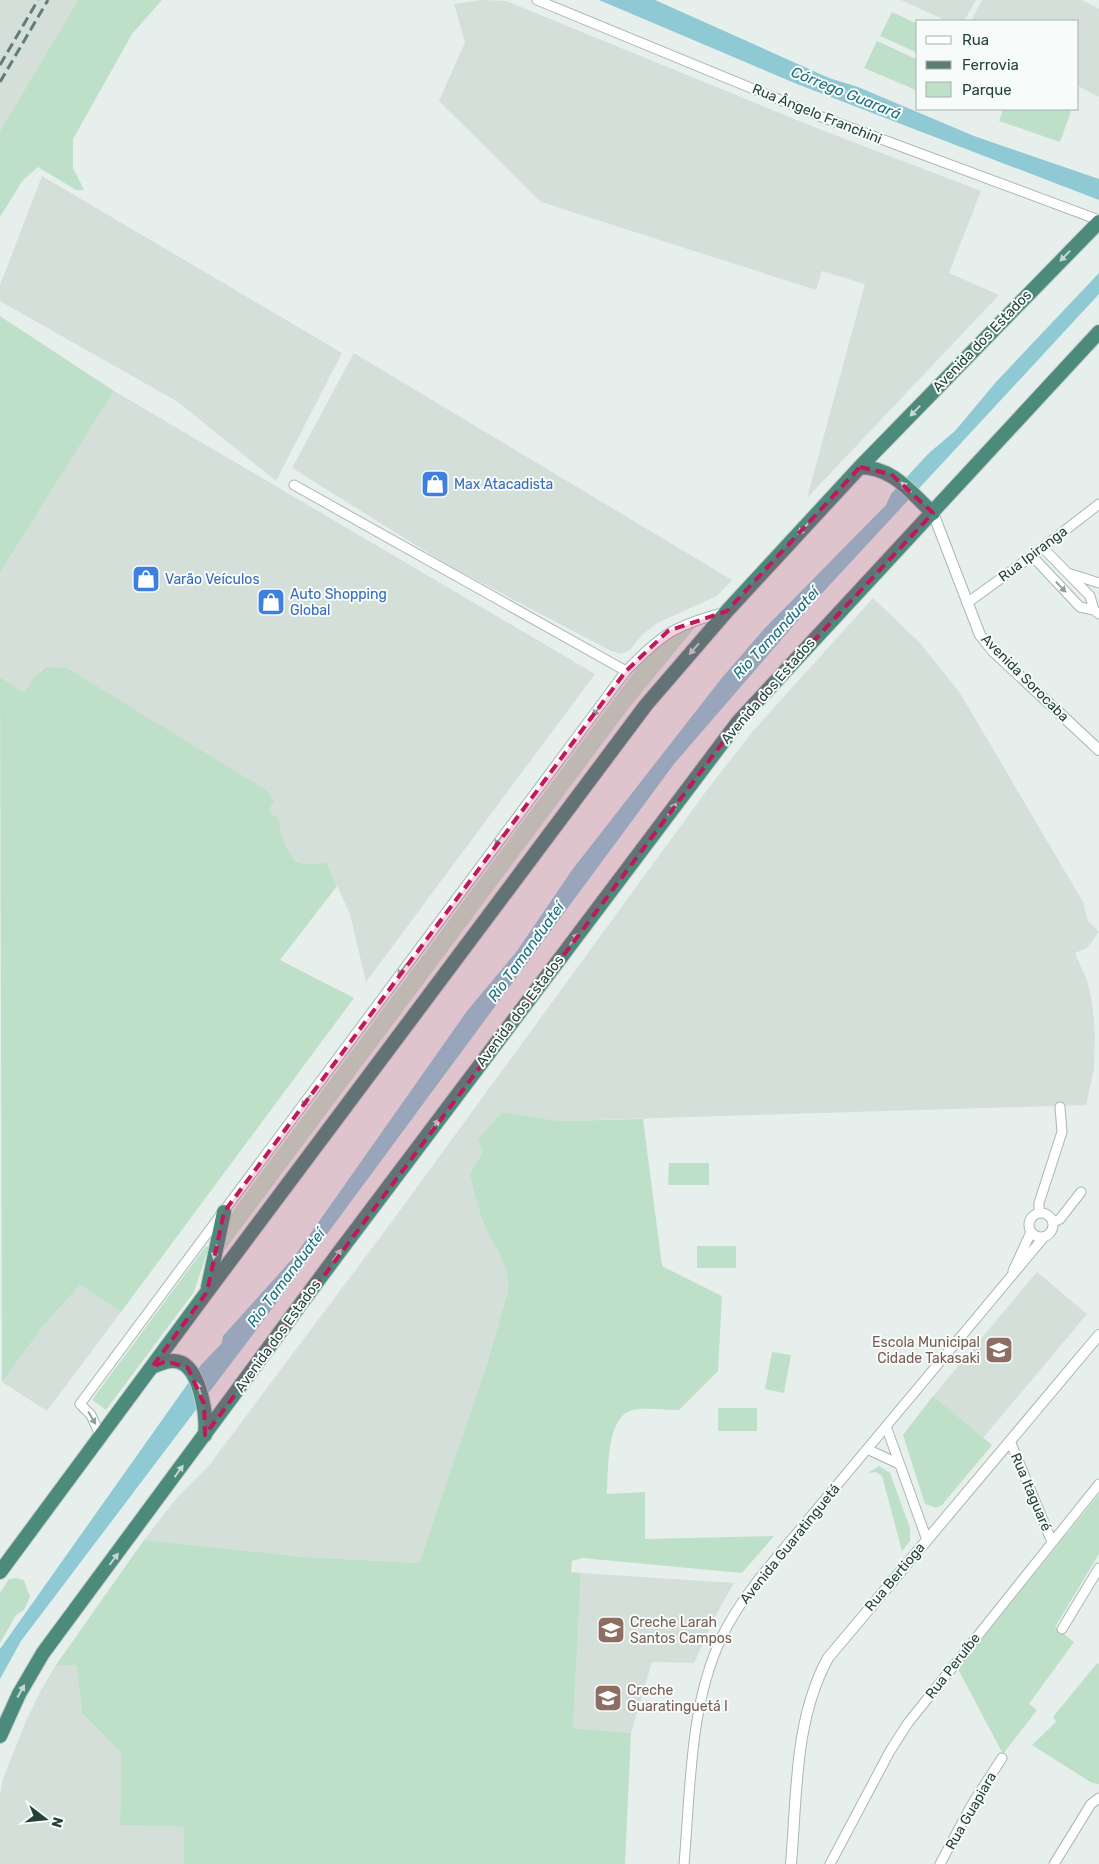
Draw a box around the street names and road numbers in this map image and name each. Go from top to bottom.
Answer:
street label: Rua Ângelo Franchini [750,79,885,148]
street label: Avenida dos Estados [929,287,1035,395]
street label: Rua Ipiranga [995,523,1071,585]
street label: Avenida Sorocaba [978,631,1072,725]
street label: Avenida dos Estados [717,635,819,747]
street label: Avenida dos Estados [473,952,567,1070]
street label: Avenida dos Estados [231,1276,325,1396]
street label: Rua Itaguaré [1007,1450,1055,1534]
street label: Avenida Guaratinguetá [736,1481,844,1607]
street label: Rua Bertioga [861,1539,929,1615]
street label: Rua Peruíbe [922,1630,984,1702]
street label: Rua Guapiara [942,1769,1000,1853]

